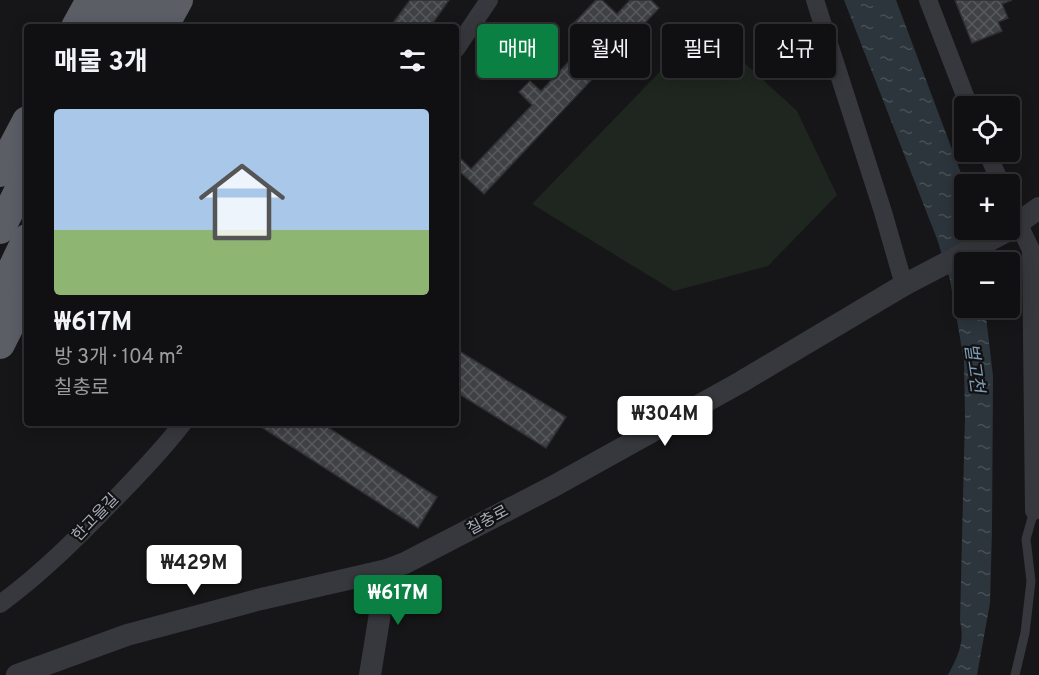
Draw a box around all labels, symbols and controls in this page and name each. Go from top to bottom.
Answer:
chip: 매매 [477,24,558,78]
chip: 월세 [570,24,650,78]
chip: 필터 [662,24,743,78]
chip: 신규 [755,24,836,78]
icon: filters [396,44,429,77]
text: 매물 3개 [54,47,148,80]
map controls [954,96,1020,318]
button: locate [954,96,1020,162]
icon: home [188,148,296,256]
button: + [954,174,1020,240]
button: − [954,252,1020,318]
text: ₩617M [54,307,132,340]
water label: 벌고천 [958,342,988,397]
text: 방 3개 · 104 m² [54,345,183,371]
text: 칠충로 [54,376,109,402]
pin: ₩304M [623,396,707,447]
text: ₩304M [631,402,699,428]
street label: 한고을길 [68,490,124,546]
street label: 칠충로 [464,502,512,540]
pin: ₩429M [152,545,236,596]
text: ₩429M [161,551,227,577]
pin: ₩617M [356,575,440,626]
text: ₩617M [368,581,428,607]

